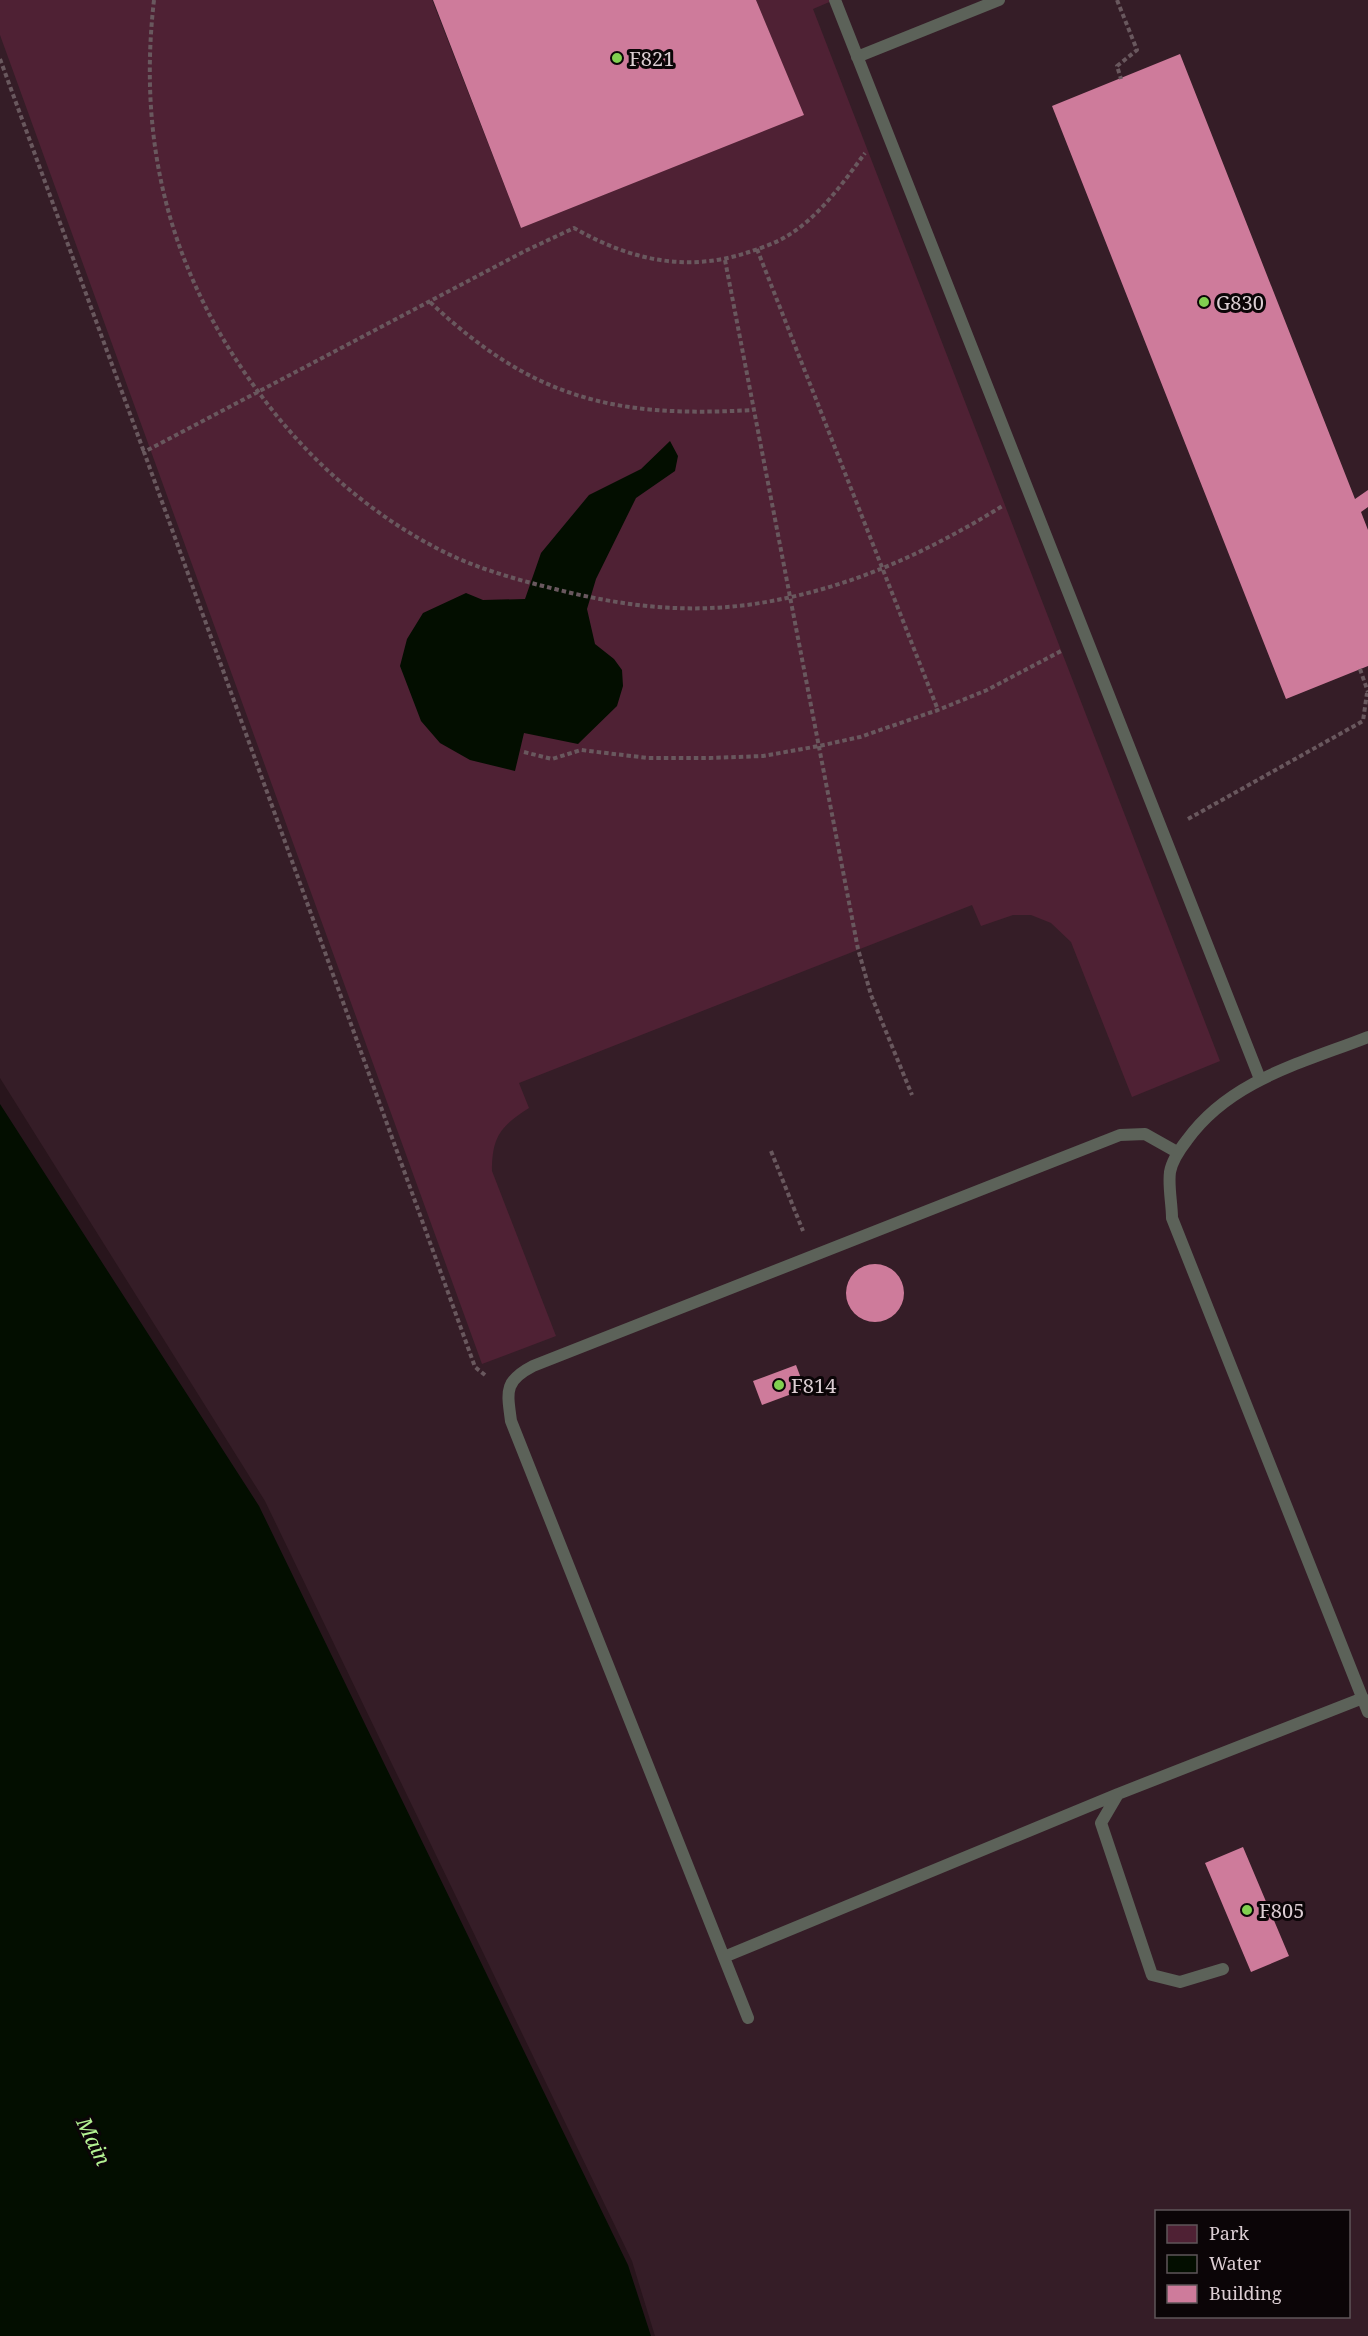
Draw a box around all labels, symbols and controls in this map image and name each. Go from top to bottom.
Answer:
place label: F821 [629,45,674,72]
marker: F821 [610,51,624,65]
place label: G830 [1216,289,1264,316]
marker: G830 [1197,295,1211,309]
place label: F814 [791,1372,836,1399]
marker: F814 [772,1378,786,1392]
place label: F805 [1259,1897,1304,1924]
marker: F805 [1240,1903,1254,1917]
water label: Main [70,2111,118,2170]
legend [1155,2210,1350,2318]
text: Park [1209,2221,1249,2245]
text: Water [1209,2251,1262,2275]
text: Building [1209,2281,1282,2305]

